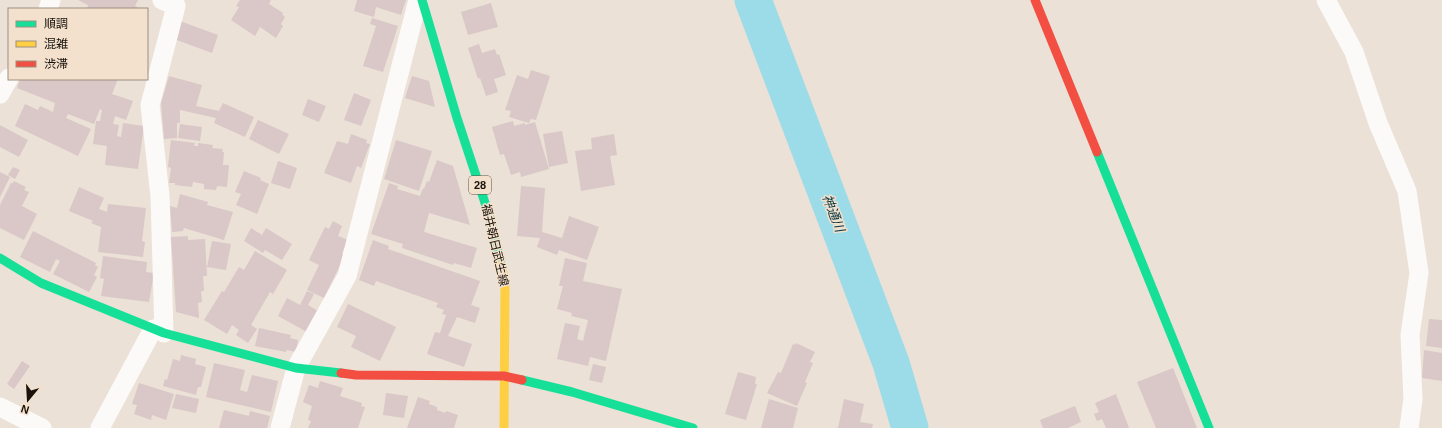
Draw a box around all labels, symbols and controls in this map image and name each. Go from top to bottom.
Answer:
legend [8,8,148,80]
text: 順調 [44,17,68,31]
text: 混雑 [44,37,68,51]
text: 渋滞 [44,57,68,71]
road number: 28 [469,176,491,194]
water label: 神通川 [820,192,848,236]
street label: 福井朝日武生線 [479,202,511,288]
north arrow [8,380,48,420]
text: N [19,403,31,416]

